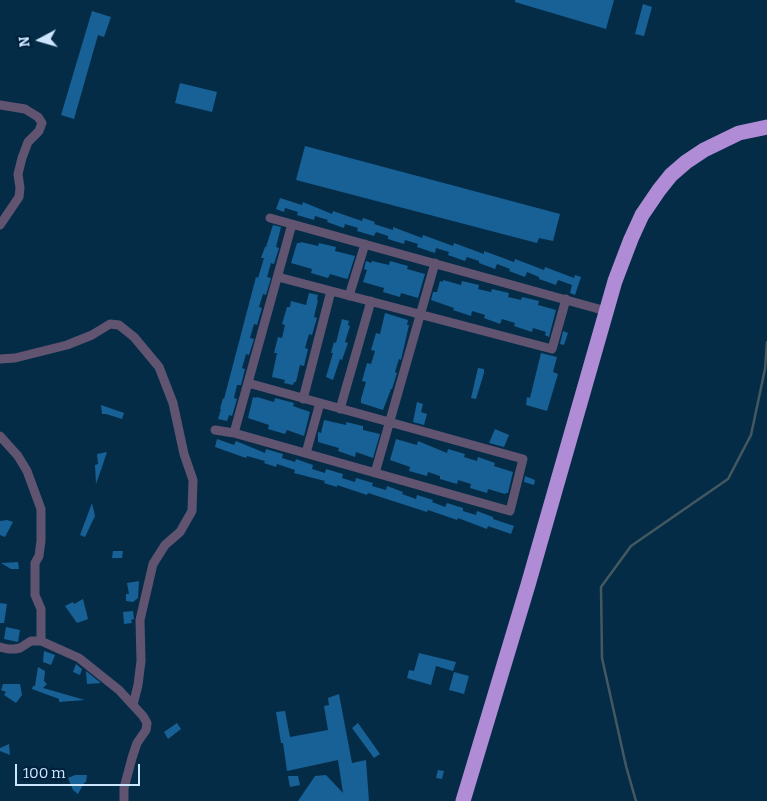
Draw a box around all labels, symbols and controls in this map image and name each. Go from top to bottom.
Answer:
north arrow [15,15,65,65]
text: N [16,35,34,48]
scale bar [18,754,142,786]
text: 100 m [23,764,66,782]

